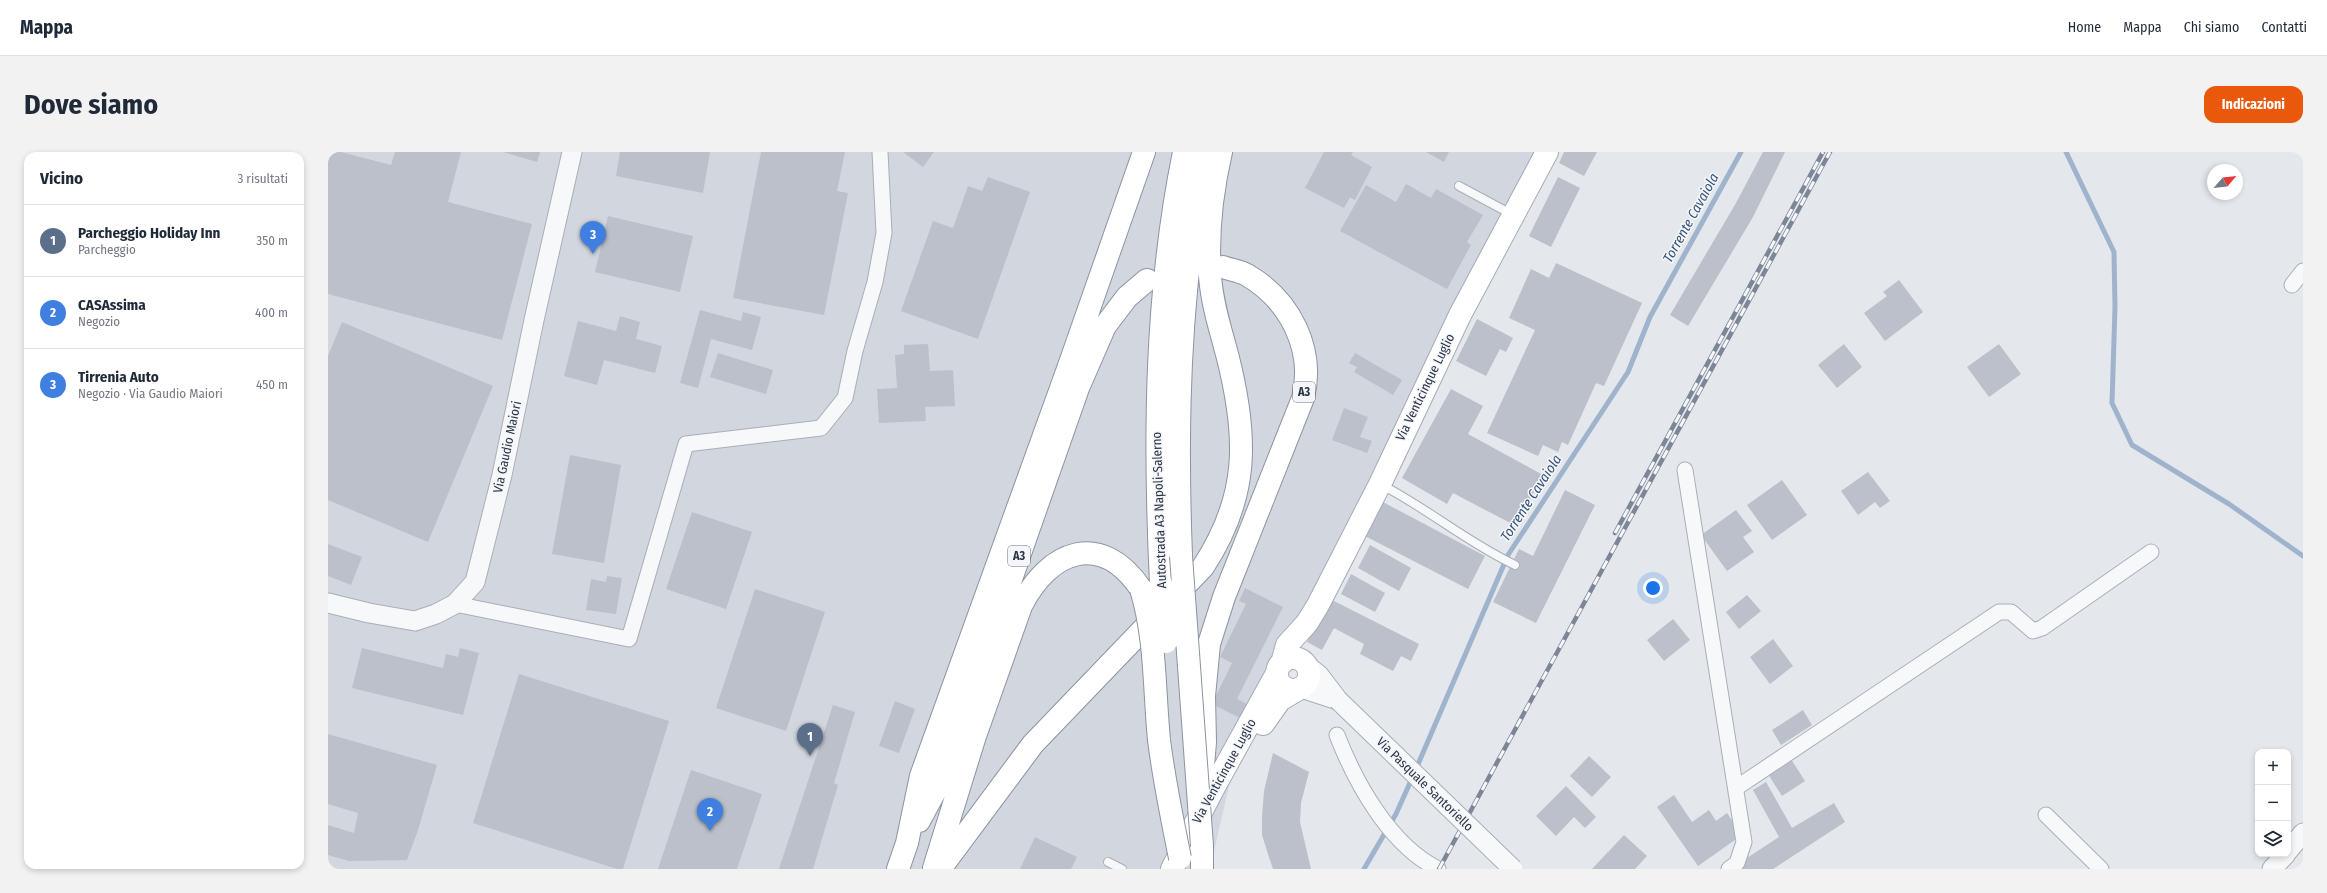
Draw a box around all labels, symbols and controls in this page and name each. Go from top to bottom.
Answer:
text: Mappa [20,16,73,39]
text: Home [2068,19,2101,36]
text: Mappa [2123,19,2162,36]
text: Chi siamo [2184,19,2239,36]
text: Contatti [2261,19,2307,36]
button: Indicazioni [2204,86,2303,123]
text: Dove siamo [24,88,158,121]
north arrow [2207,164,2243,200]
text: Vicino [40,168,83,189]
water label: Torrente Cavaiola [1659,170,1723,266]
text: 3 risultati [237,171,288,186]
pin: 3 [580,221,606,254]
text: Parcheggio Holiday Inn [78,224,220,242]
text: 1 [50,233,56,248]
text: 350 m [256,233,288,248]
text: Parcheggio [78,242,136,257]
text: CASAssima [78,296,146,314]
text: 2 [50,305,56,320]
text: 400 m [255,305,288,320]
text: Negozio [78,314,120,329]
street label: Via Venticinque Luglio [1393,331,1458,443]
text: Tirrenia Auto [78,368,159,386]
text: 3 [50,377,56,392]
text: 450 m [256,377,288,392]
road number: A3 [1293,382,1315,402]
text: Negozio · Via Gaudio Maiori [78,386,223,401]
street label: Via Gaudio Maiori [490,400,524,494]
street label: Autostrada A3 Napoli-Salerno [1149,431,1169,589]
water label: Torrente Cavaiola [1497,452,1565,544]
road number: A3 [1008,546,1030,566]
your location [1643,578,1663,598]
street label: Via Venticinque Luglio [1189,716,1259,826]
pin: 1 [797,723,823,756]
street label: Via Pasquale Santoriello [1374,734,1477,834]
map controls [2255,749,2291,857]
button: + [2255,749,2291,785]
button: − [2255,785,2291,821]
pin: 2 [697,798,723,831]
button: layers [2255,821,2291,857]

